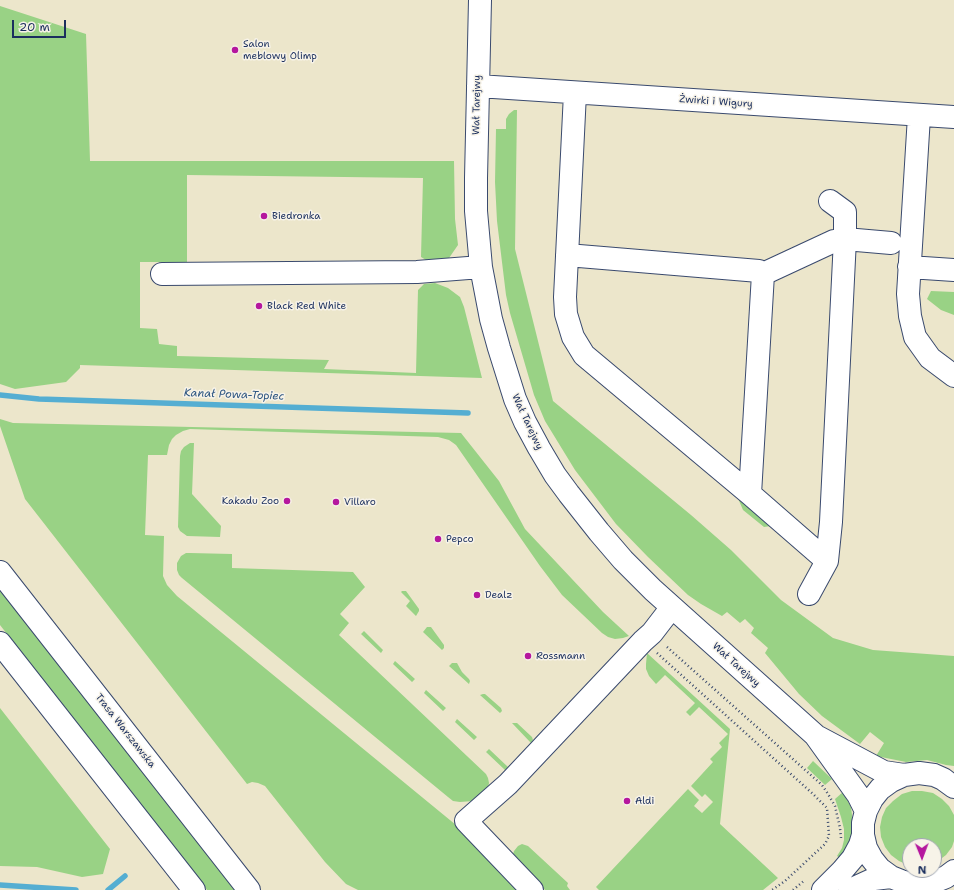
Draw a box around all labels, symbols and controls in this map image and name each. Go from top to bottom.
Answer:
scale bar [14,12,68,38]
text: 20 m [19,19,50,35]
place label: Salon meblowy Olimp [243,38,317,62]
marker: Salon meblowy Olimp [230,45,240,55]
street label: Wał Tarejwy [470,75,484,135]
street label: Żwirki i Wigury [679,93,753,111]
place label: Biedronka [272,210,320,222]
marker: Biedronka [259,211,269,221]
place label: Black Red White [267,300,346,312]
marker: Black Red White [254,301,264,311]
water label: Kanał Powa-Topiec [184,387,284,403]
street label: Wał Tarejwy [509,392,545,452]
place label: Kakadu Zoo [222,495,279,507]
marker: Kakadu Zoo [282,496,292,506]
place label: Villaro [344,496,376,508]
marker: Villaro [331,497,341,507]
place label: Pepco [446,533,474,545]
marker: Pepco [433,534,443,544]
place label: Dealz [485,589,512,601]
marker: Dealz [472,590,482,600]
street label: Wał Tarejwy [710,640,762,690]
place label: Rossmann [536,650,585,662]
marker: Rossmann [523,651,533,661]
street label: Trasa Warszawska [92,691,158,771]
place label: Aldi [635,795,654,807]
marker: Aldi [622,796,632,806]
north arrow [902,838,942,878]
text: N [918,862,927,877]

